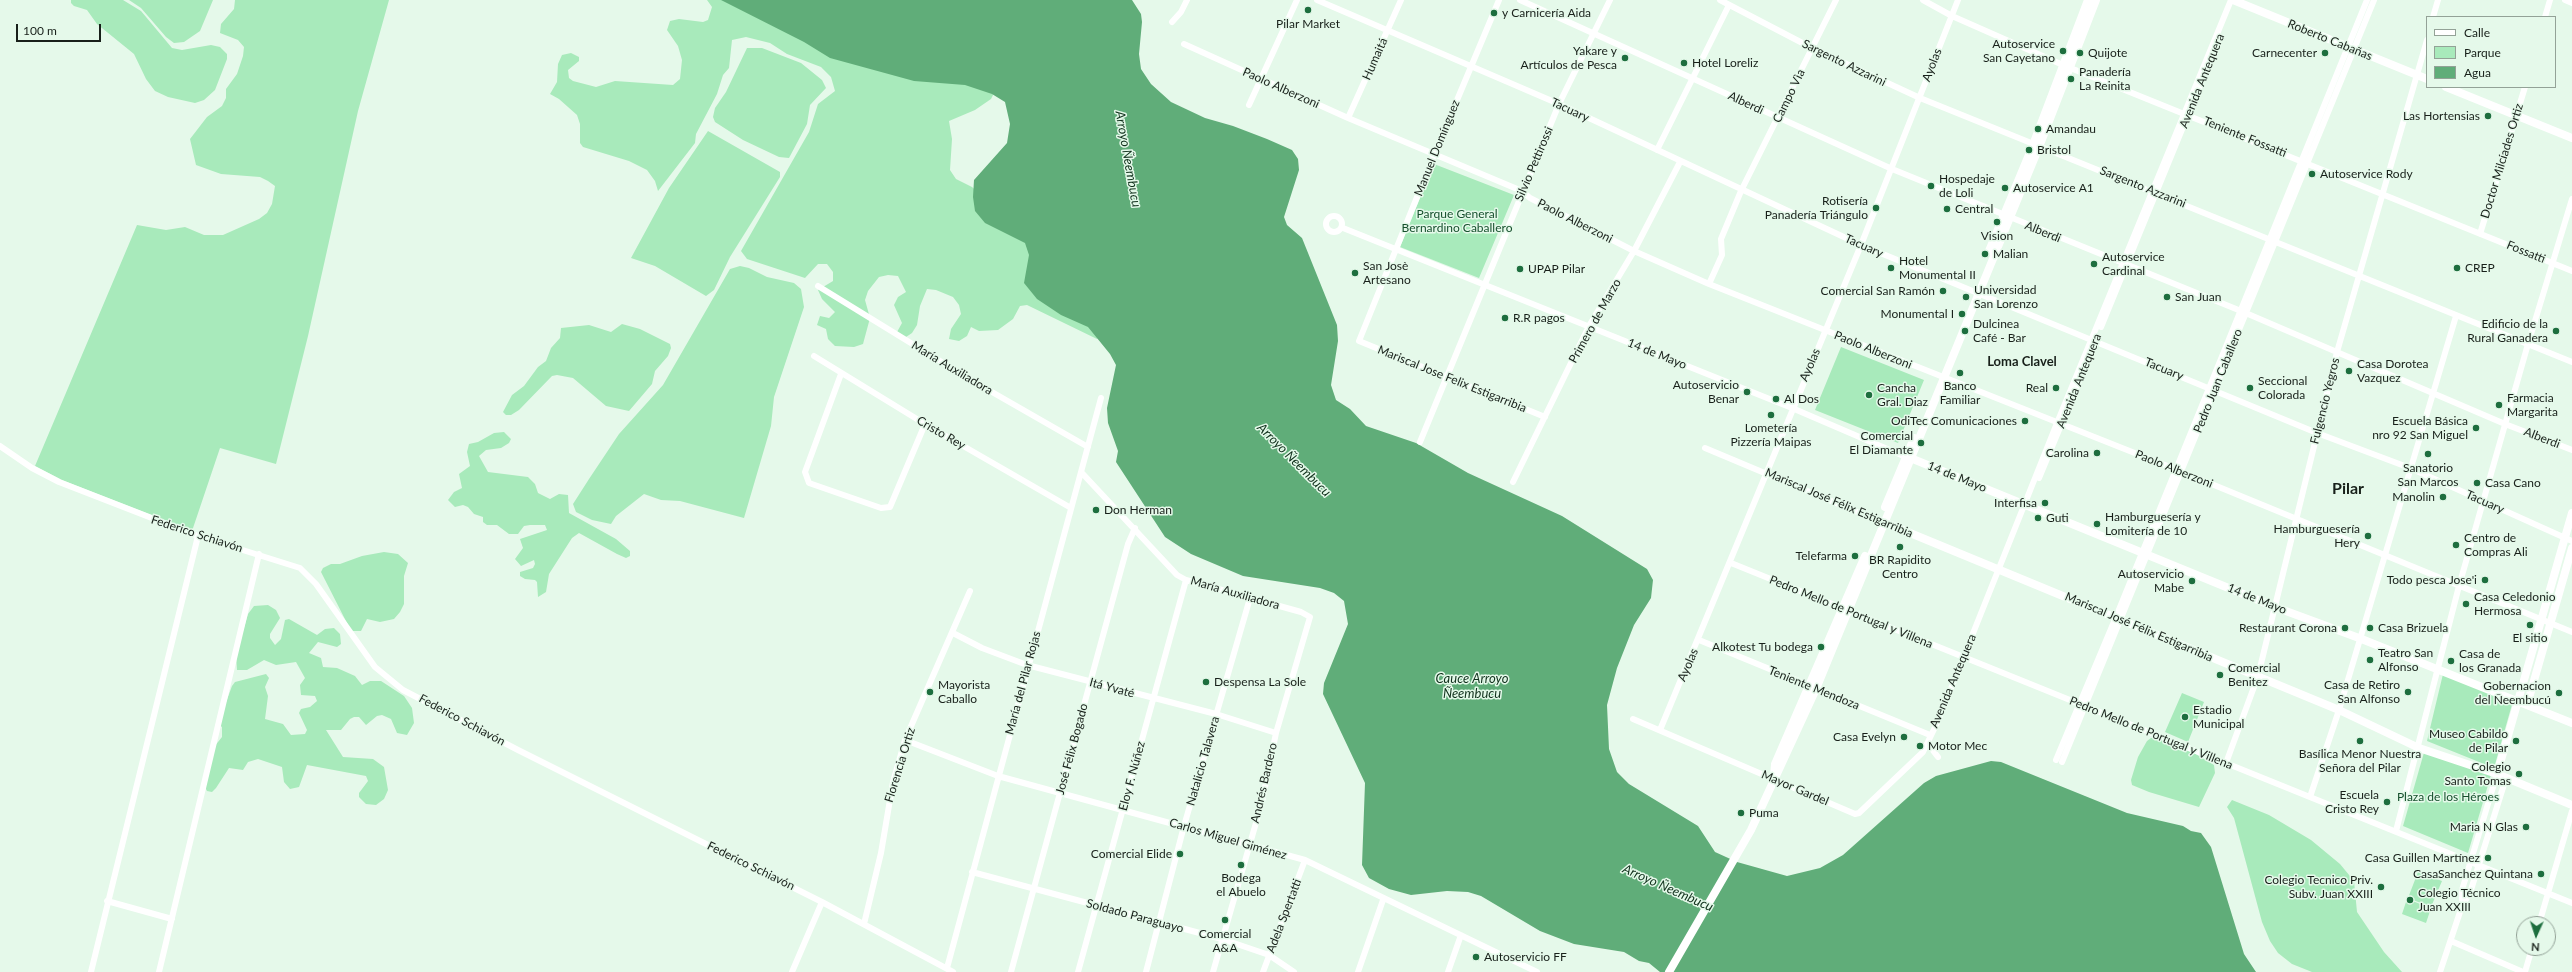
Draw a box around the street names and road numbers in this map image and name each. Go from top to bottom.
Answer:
street label: Roberto Cabañas [2286,16,2374,64]
street label: Avenida Antequera [2176,32,2228,130]
street label: Humaitá [1359,36,1391,82]
street label: Sargento Azzarini [1800,36,1888,90]
street label: Ayolas [1919,46,1945,84]
street label: Paolo Alberzoni [1240,65,1322,111]
street label: Campo Vìa [1770,67,1808,125]
street label: Alberdi [1726,89,1766,117]
street label: Tacuary [1549,95,1591,125]
street label: Manuel Domínguez [1411,98,1463,198]
street label: Doctor Milcíades Ortiz [2478,102,2526,220]
street label: Teniente Fossatti [2201,114,2289,160]
street label: Silvio Pettirossi [1512,125,1556,203]
street label: Sargento Azzarini [2098,163,2188,211]
street label: Paolo Alberzoni [1535,196,1615,246]
street label: Alberdi [2023,218,2063,246]
street label: Tacuary [1843,231,1885,261]
street label: Fossatti [2505,238,2547,266]
street label: Primero de Marzo [1566,276,1624,366]
street label: Pedro Juan Caballero [2191,327,2245,435]
street label: Paolo Alberzoni [1832,328,1914,372]
street label: Avenida Antequera [2053,332,2105,430]
street label: 14 de Mayo [1625,336,1689,372]
street label: María Auxiliadora [909,338,995,398]
street label: Mariscal Jose Felix Estigarribia [1375,342,1529,416]
street label: Ayolas [1797,346,1823,384]
street label: Tacuary [2142,355,2186,383]
street label: Fulgencio Yegros [2307,356,2343,446]
street label: Cristo Rey [914,413,968,453]
street label: Alberdi [2522,425,2562,451]
street label: Paolo Alberzoni [2133,447,2215,491]
street label: 14 de Mayo [1925,459,1989,495]
street label: Mariscal José Félix Estigarribia [1763,465,1915,541]
street label: Tacuary [2464,487,2506,517]
street label: Federico Schiavón [149,512,245,556]
street label: María Auxiliadora [1189,573,1281,613]
street label: Pedro Mello de Portugal y Villena [1767,573,1935,651]
street label: 14 de Mayo [2225,581,2289,617]
street label: Mariscal José Félix Estigarribia [2063,589,2215,665]
street label: María del Pilar Rojas [1002,630,1044,736]
street label: Avenida Antequera [1927,632,1979,730]
street label: Ayolas [1675,646,1701,684]
street label: Teniente Mendoza [1766,663,1862,713]
street label: Itá Yvaté [1088,675,1136,701]
street label: Federico Schiavón [416,691,508,749]
street label: Pedro Mello de Portugal y Villena [2067,694,2235,772]
street label: José Félix Bogado [1053,702,1091,796]
street label: Natalicio Talavera [1183,715,1223,807]
street label: Florencia Ortiz [882,726,918,804]
street label: Eloy F. Núñez [1116,740,1148,812]
street label: Andrés Bardero [1248,741,1280,825]
street label: Mayor Gardel [1759,767,1831,809]
street label: Carlos Miguel Giménez [1168,815,1288,863]
street label: Federico Schiavón [705,839,797,893]
street label: Adela Spertatti [1263,877,1305,955]
street label: Soldado Paraguayo [1085,896,1185,936]

